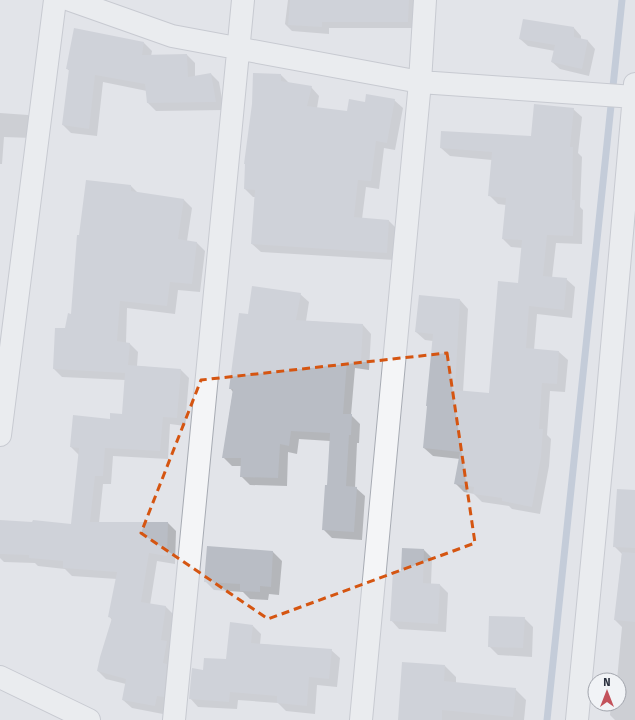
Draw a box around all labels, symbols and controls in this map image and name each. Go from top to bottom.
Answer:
north arrow [587,672,627,712]
text: N [603,676,611,689]

